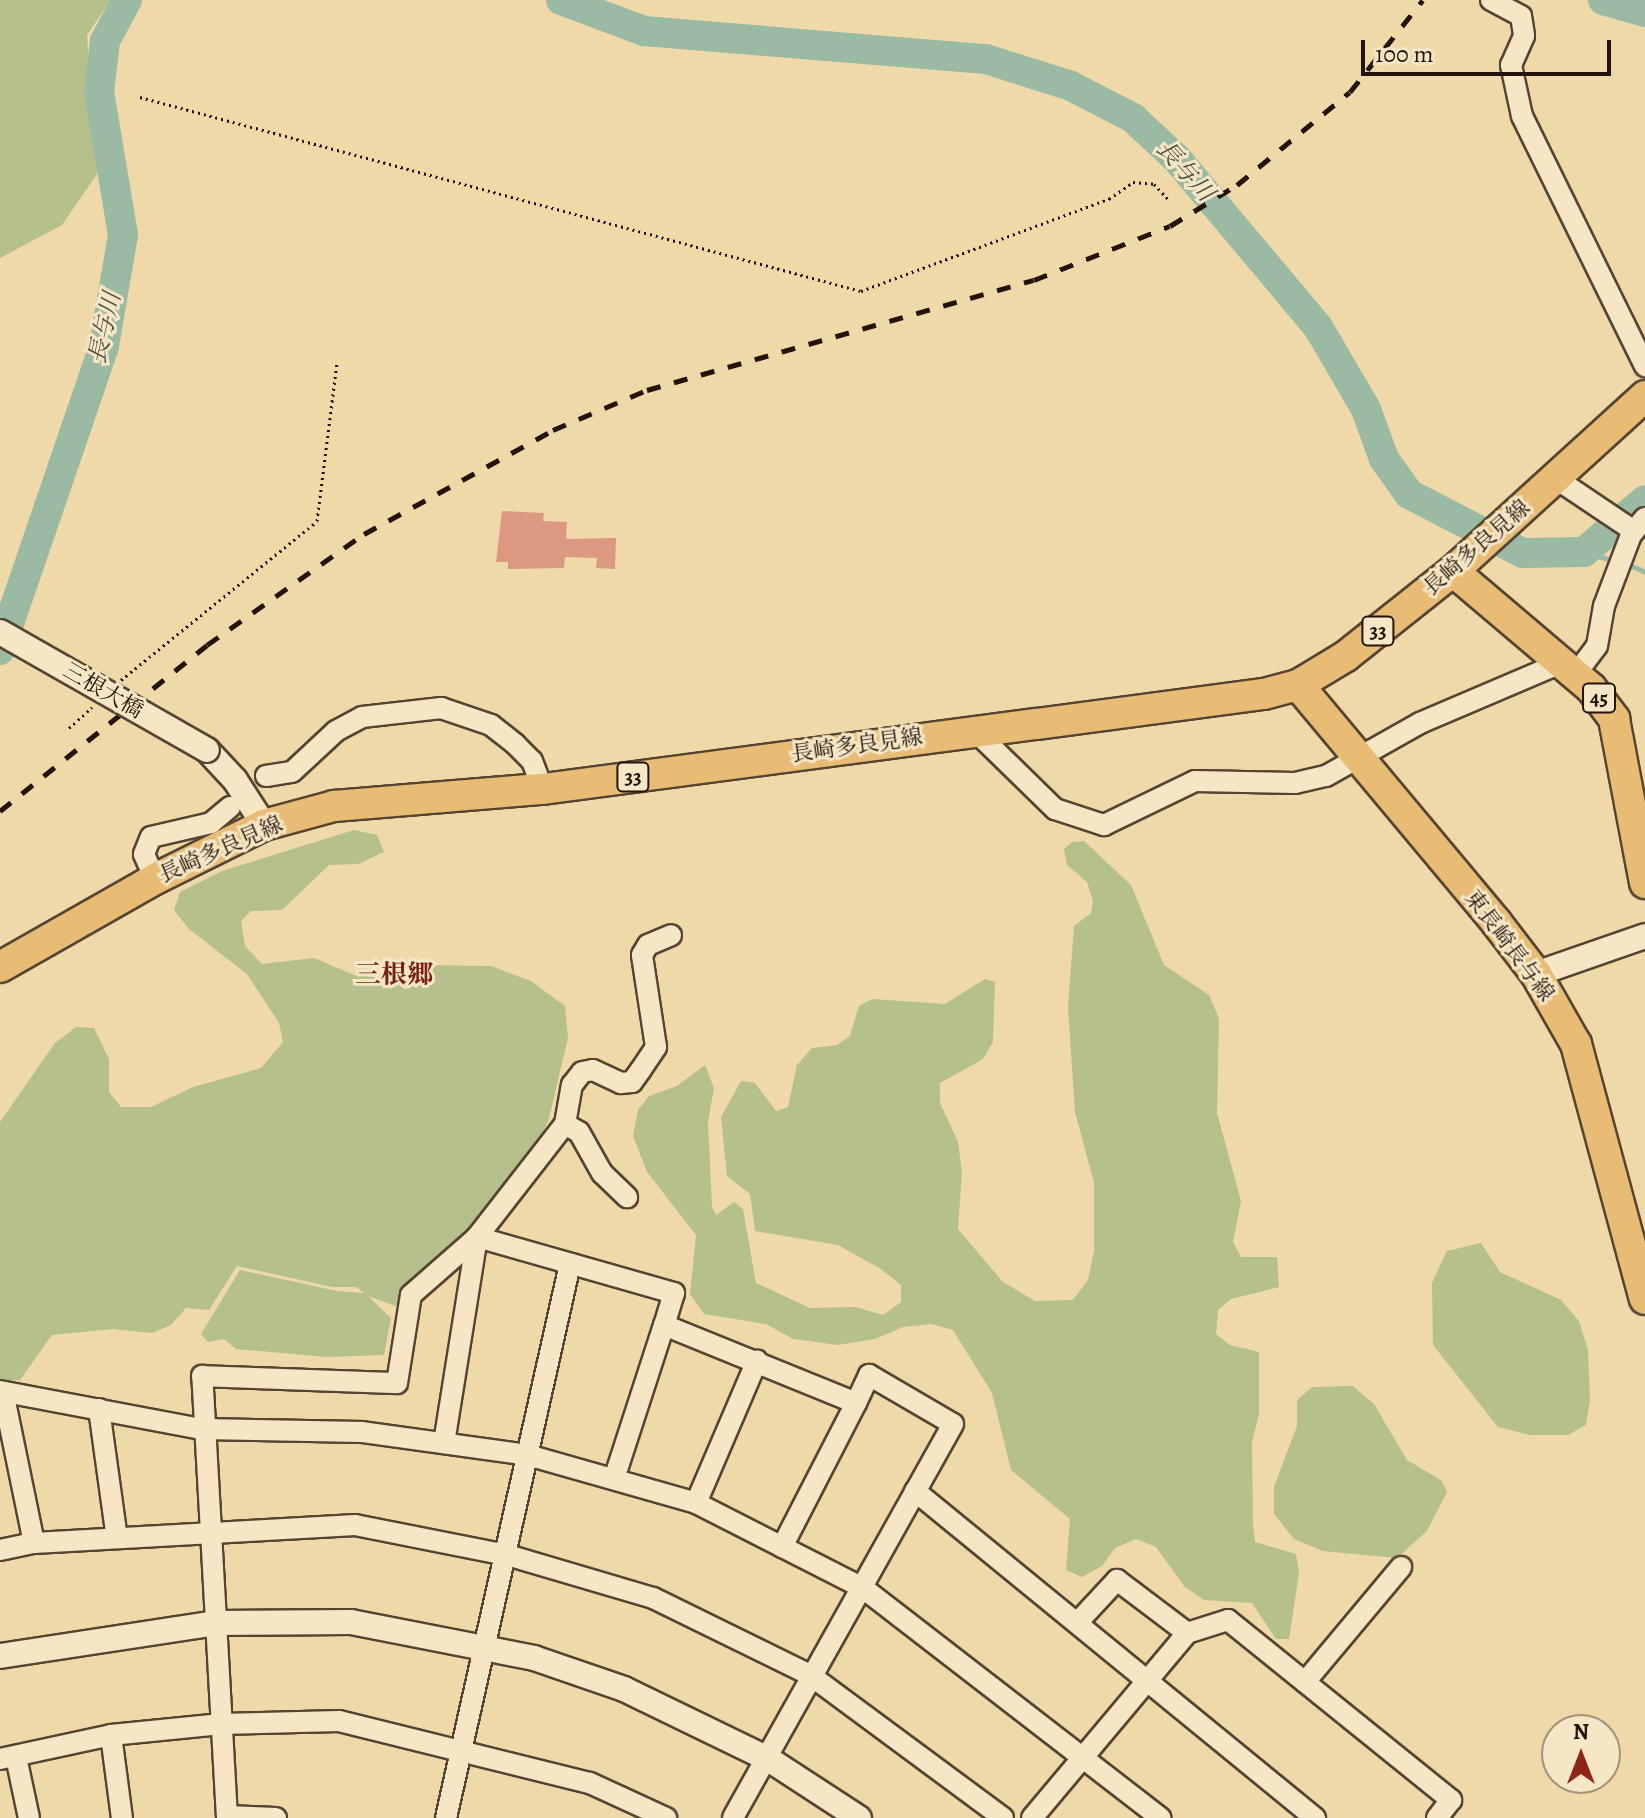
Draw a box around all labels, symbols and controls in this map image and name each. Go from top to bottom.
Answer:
scale bar [1365,24,1615,74]
text: 100 m [1375,38,1434,70]
water label: 長与川 [1150,135,1220,207]
water label: 長与川 [83,290,127,366]
street label: 長崎多良見線 [1419,495,1535,601]
road number: 33 [1360,615,1396,647]
street label: 三根大橋 [58,658,148,724]
road number: 45 [1581,682,1617,714]
street label: 長崎多良見線 [790,724,924,768]
road number: 33 [615,761,651,793]
street label: 長崎多良見線 [155,811,287,889]
street label: 東長崎長与線 [1459,885,1559,1007]
district label: 三根郷 [355,959,433,991]
north arrow [1541,1714,1621,1794]
text: N [1573,1717,1589,1747]

